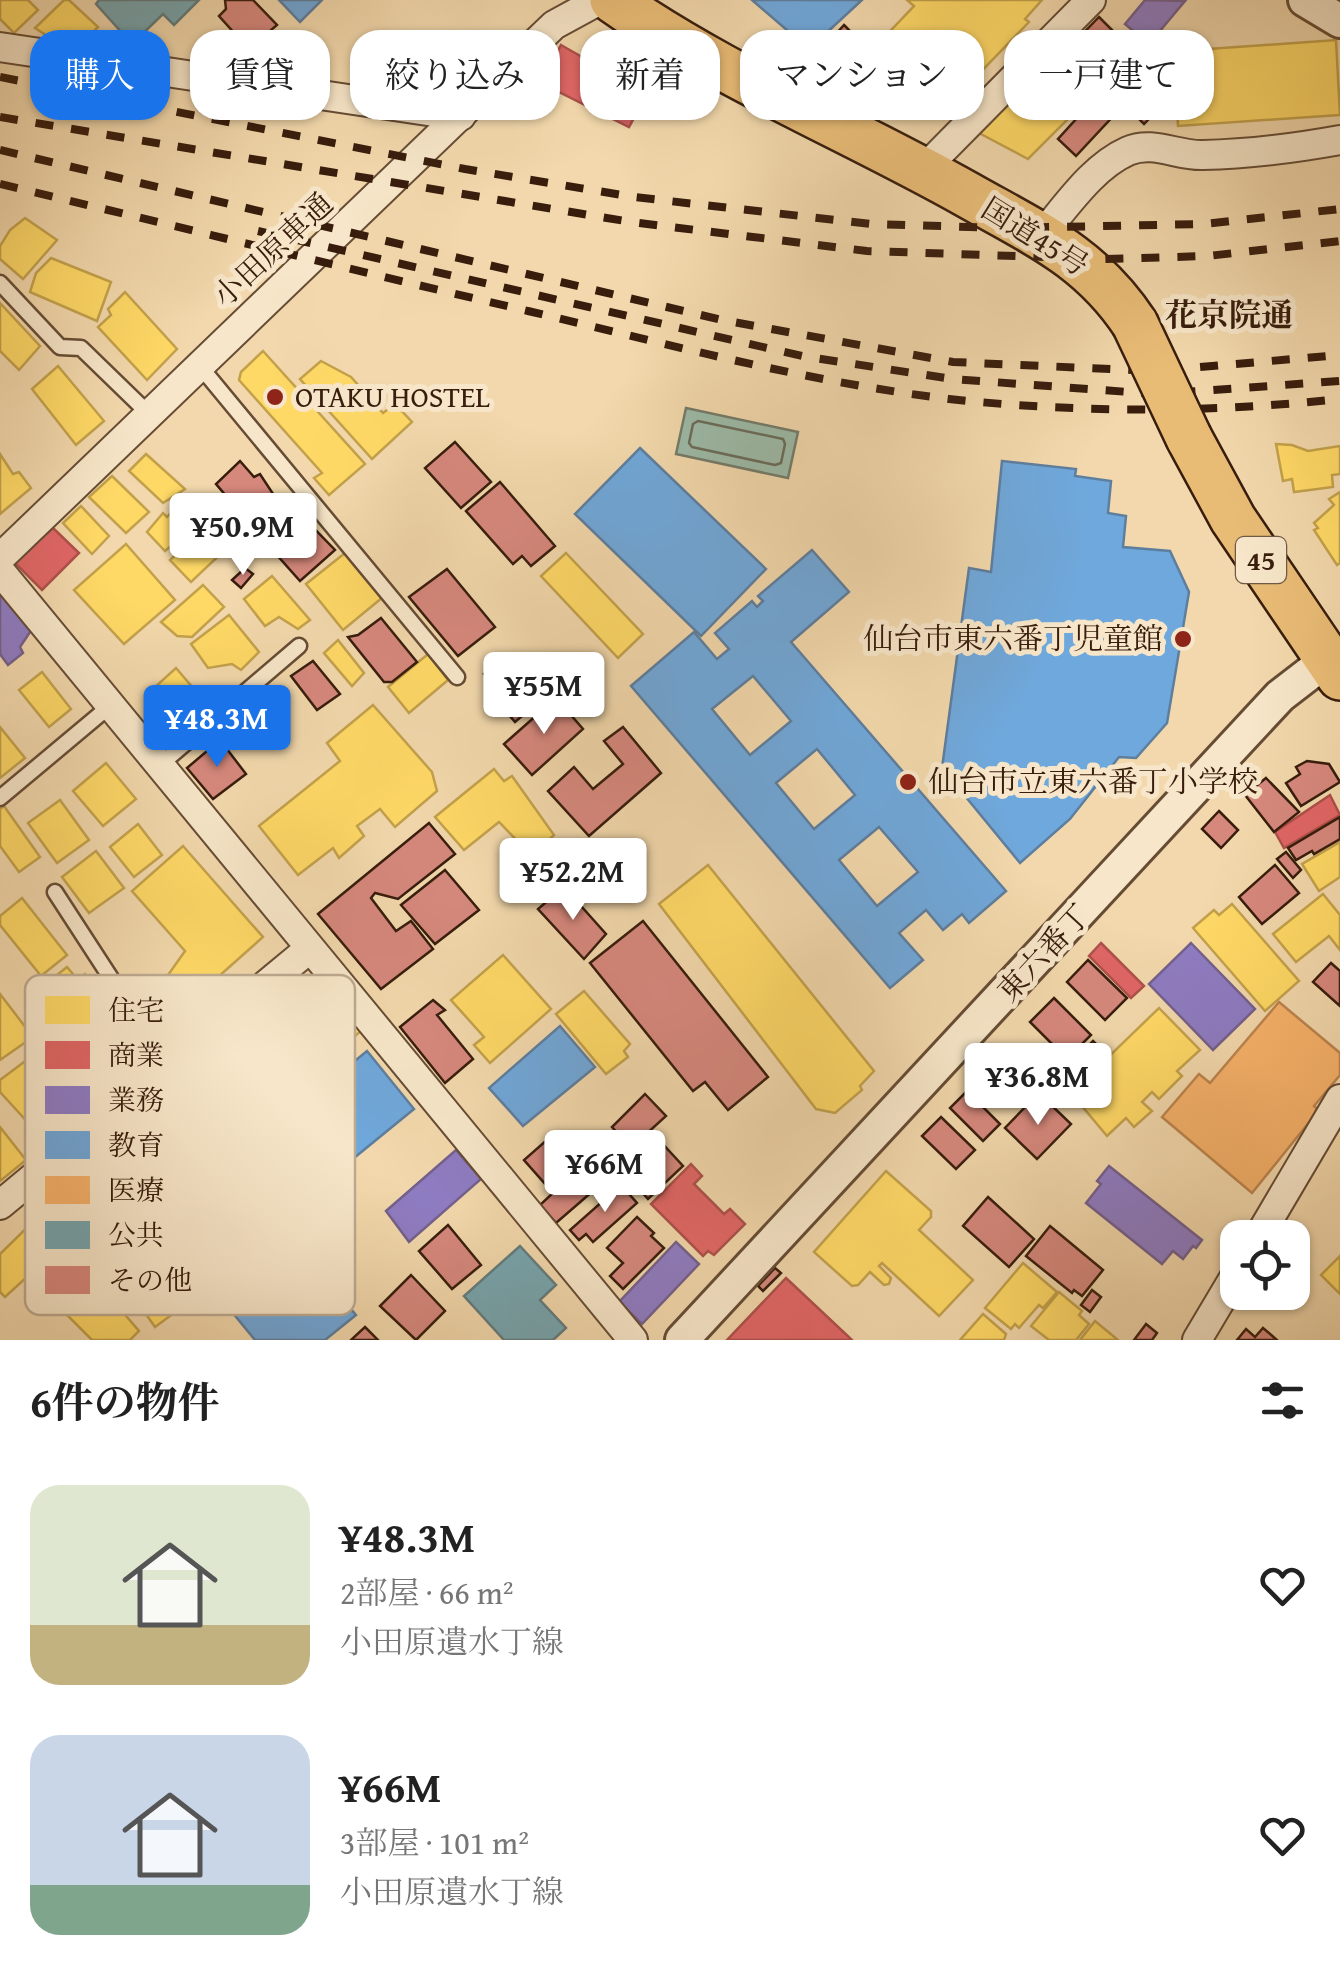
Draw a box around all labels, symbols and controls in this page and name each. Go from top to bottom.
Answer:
chip: 購入 [30,30,170,120]
chip: 賃貸 [190,30,330,120]
chip: 絞り込み [350,30,560,120]
chip: 新着 [580,30,720,120]
chip: マンション [740,30,984,120]
chip: 一戸建て [1004,30,1214,120]
street label: 小田原車通 [202,182,342,317]
street label: 国道45号 [973,186,1098,286]
district label: 花京院通 [1165,291,1293,338]
place label: OTAKU HOSTEL [295,374,490,418]
marker: OTAKU HOSTEL [264,386,286,408]
pin: ¥50.9M [162,493,324,578]
text: ¥50.9M [192,502,294,549]
road number: 45 [1236,537,1286,583]
place label: 仙台市東六番丁児童館 [863,616,1163,660]
marker: 仙台市東六番丁児童館 [1172,628,1194,650]
pin: ¥55M [485,652,603,737]
text: ¥55M [505,661,583,708]
pin: ¥48.3M [136,685,298,770]
text: ¥48.3M [166,694,268,741]
place label: 仙台市立東六番丁小学校 [928,759,1258,803]
marker: 仙台市立東六番丁小学校 [897,771,919,793]
pin: ¥52.2M [492,838,654,923]
text: ¥52.2M [522,847,624,894]
street label: 東六番丁 [986,893,1100,1011]
legend [25,975,355,1315]
text: 住宅 [108,989,164,1030]
text: 商業 [108,1034,164,1075]
pin: ¥36.8M [957,1043,1119,1128]
text: ¥36.8M [987,1052,1089,1099]
text: 業務 [108,1079,164,1120]
text: 教育 [108,1124,164,1165]
pin: ¥66M [546,1130,664,1215]
text: ¥66M [566,1139,644,1186]
text: 医療 [108,1169,164,1210]
text: 公共 [108,1214,164,1255]
map controls [1220,1220,1310,1310]
button: locate [1220,1220,1310,1310]
text: その他 [108,1259,192,1300]
text: 6件の物件 [30,1371,220,1432]
icon: filters [1255,1373,1310,1428]
text: ¥48.3M [340,1506,475,1567]
icon: home [110,1525,230,1645]
icon: heart [1255,1558,1310,1613]
text: 2部屋 · 66 m² [340,1569,514,1616]
text: 小田原遺水丁線 [340,1618,564,1665]
text: ¥66M [340,1756,441,1817]
icon: home [110,1775,230,1895]
icon: heart [1255,1808,1310,1863]
text: 3部屋 · 101 m² [340,1819,529,1866]
text: 小田原遺水丁線 [340,1868,564,1915]

